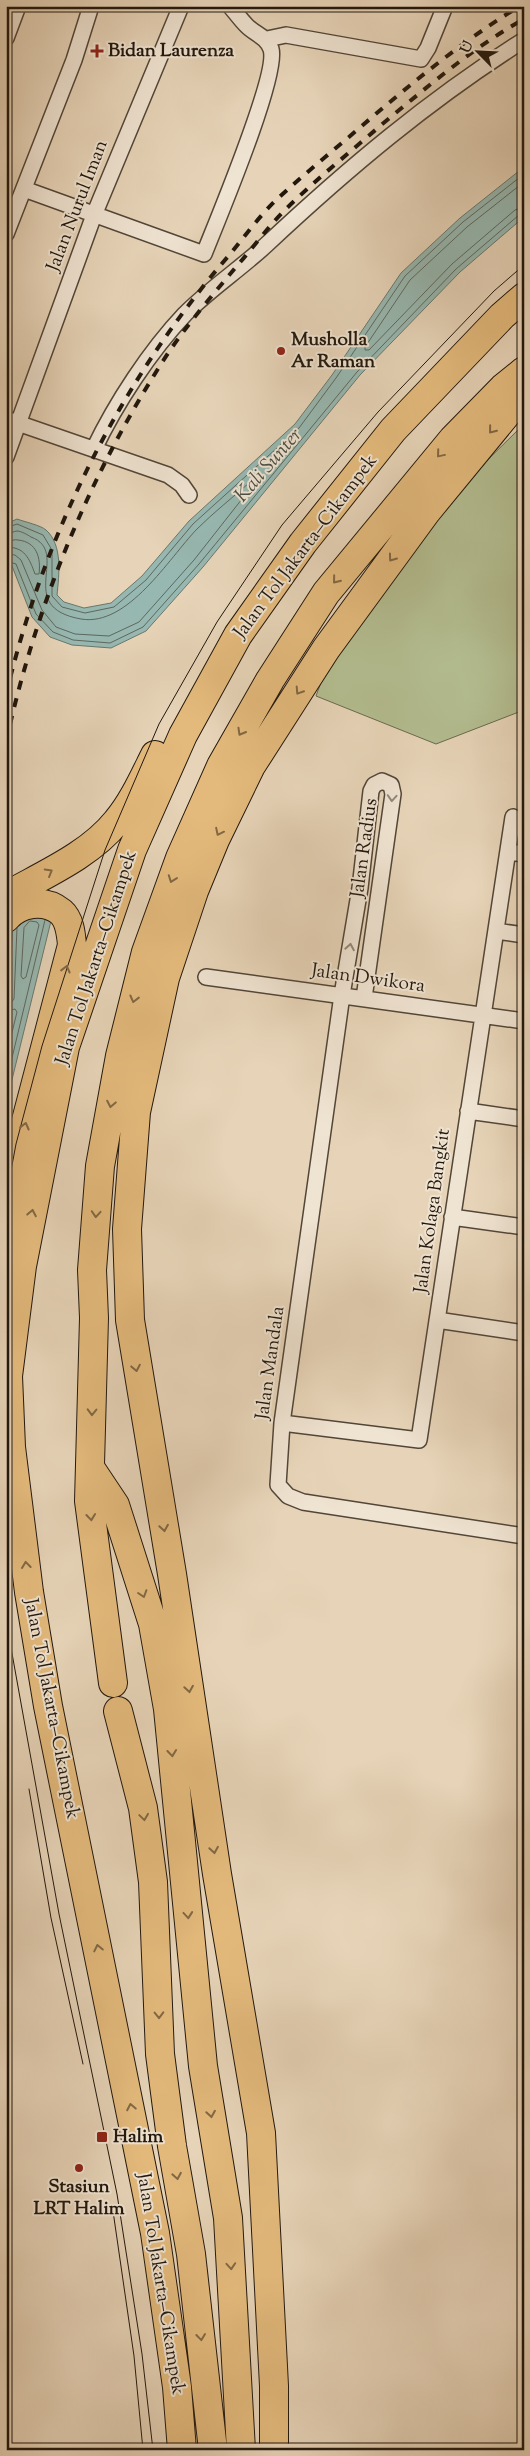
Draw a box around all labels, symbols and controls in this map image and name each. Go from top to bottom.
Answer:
north arrow [452,28,502,78]
place label: Bidan Laurenza [108,38,234,65]
text: U [456,38,480,57]
marker: Bidan Laurenza [90,44,104,58]
street label: Jalan Nurul Iman [40,136,116,277]
place label: Musholla Ar Raman [291,327,376,376]
marker: Musholla Ar Raman [275,345,287,357]
water label: Kali Sunter [228,422,310,510]
one-way arrow [490,424,498,433]
one-way arrow [437,448,445,457]
street label: Jalan Tol Jakarta–Cikampek [227,449,385,646]
one-way arrow [390,552,398,561]
one-way arrow [334,574,342,583]
one-way arrow [296,686,305,695]
one-way arrow [237,726,247,735]
one-way arrow [386,794,397,802]
street label: Jalan Radius [345,797,385,900]
one-way arrow [215,827,225,836]
street label: Jalan Tol Jakarta–Cikampek [49,847,145,1070]
one-way arrow [43,868,52,878]
one-way arrow [168,874,178,883]
one-way arrow [344,943,354,952]
street label: Jalan Dwikora [308,958,427,1000]
one-way arrow [60,964,71,973]
one-way arrow [129,995,140,1004]
one-way arrow [107,1100,117,1108]
one-way arrow [19,1121,30,1130]
street label: Jalan Kolaga Bangkit [408,1126,458,1296]
one-way arrow [27,1209,37,1218]
one-way arrow [91,1211,102,1219]
street label: Jalan Mandala [250,1304,292,1423]
one-way arrow [131,1364,141,1373]
one-way arrow [87,1408,97,1416]
one-way arrow [85,1514,96,1522]
one-way arrow [159,1524,169,1533]
one-way arrow [21,1561,32,1569]
one-way arrow [138,1589,148,1597]
street label: Jalan Tol Jakarta–Cikampek [16,1595,86,1822]
one-way arrow [184,1685,194,1693]
one-way arrow [166,1749,177,1757]
one-way arrow [138,1813,149,1821]
one-way arrow [208,1845,218,1854]
one-way arrow [183,1911,194,1919]
one-way arrow [94,1944,104,1953]
one-way arrow [154,2011,165,2019]
one-way arrow [127,2103,137,2112]
one-way arrow [205,2109,215,2118]
place label: Halim [113,2124,163,2151]
marker: Halim [95,2130,109,2144]
marker: Stasiun LRT Halim [73,2162,85,2174]
street label: Jalan Tol Jakarta–Cikampek [129,2170,191,2398]
one-way arrow [172,2172,182,2181]
place label: Stasiun LRT Halim [33,2174,125,2223]
one-way arrow [225,2263,236,2271]
one-way arrow [195,2334,206,2342]

